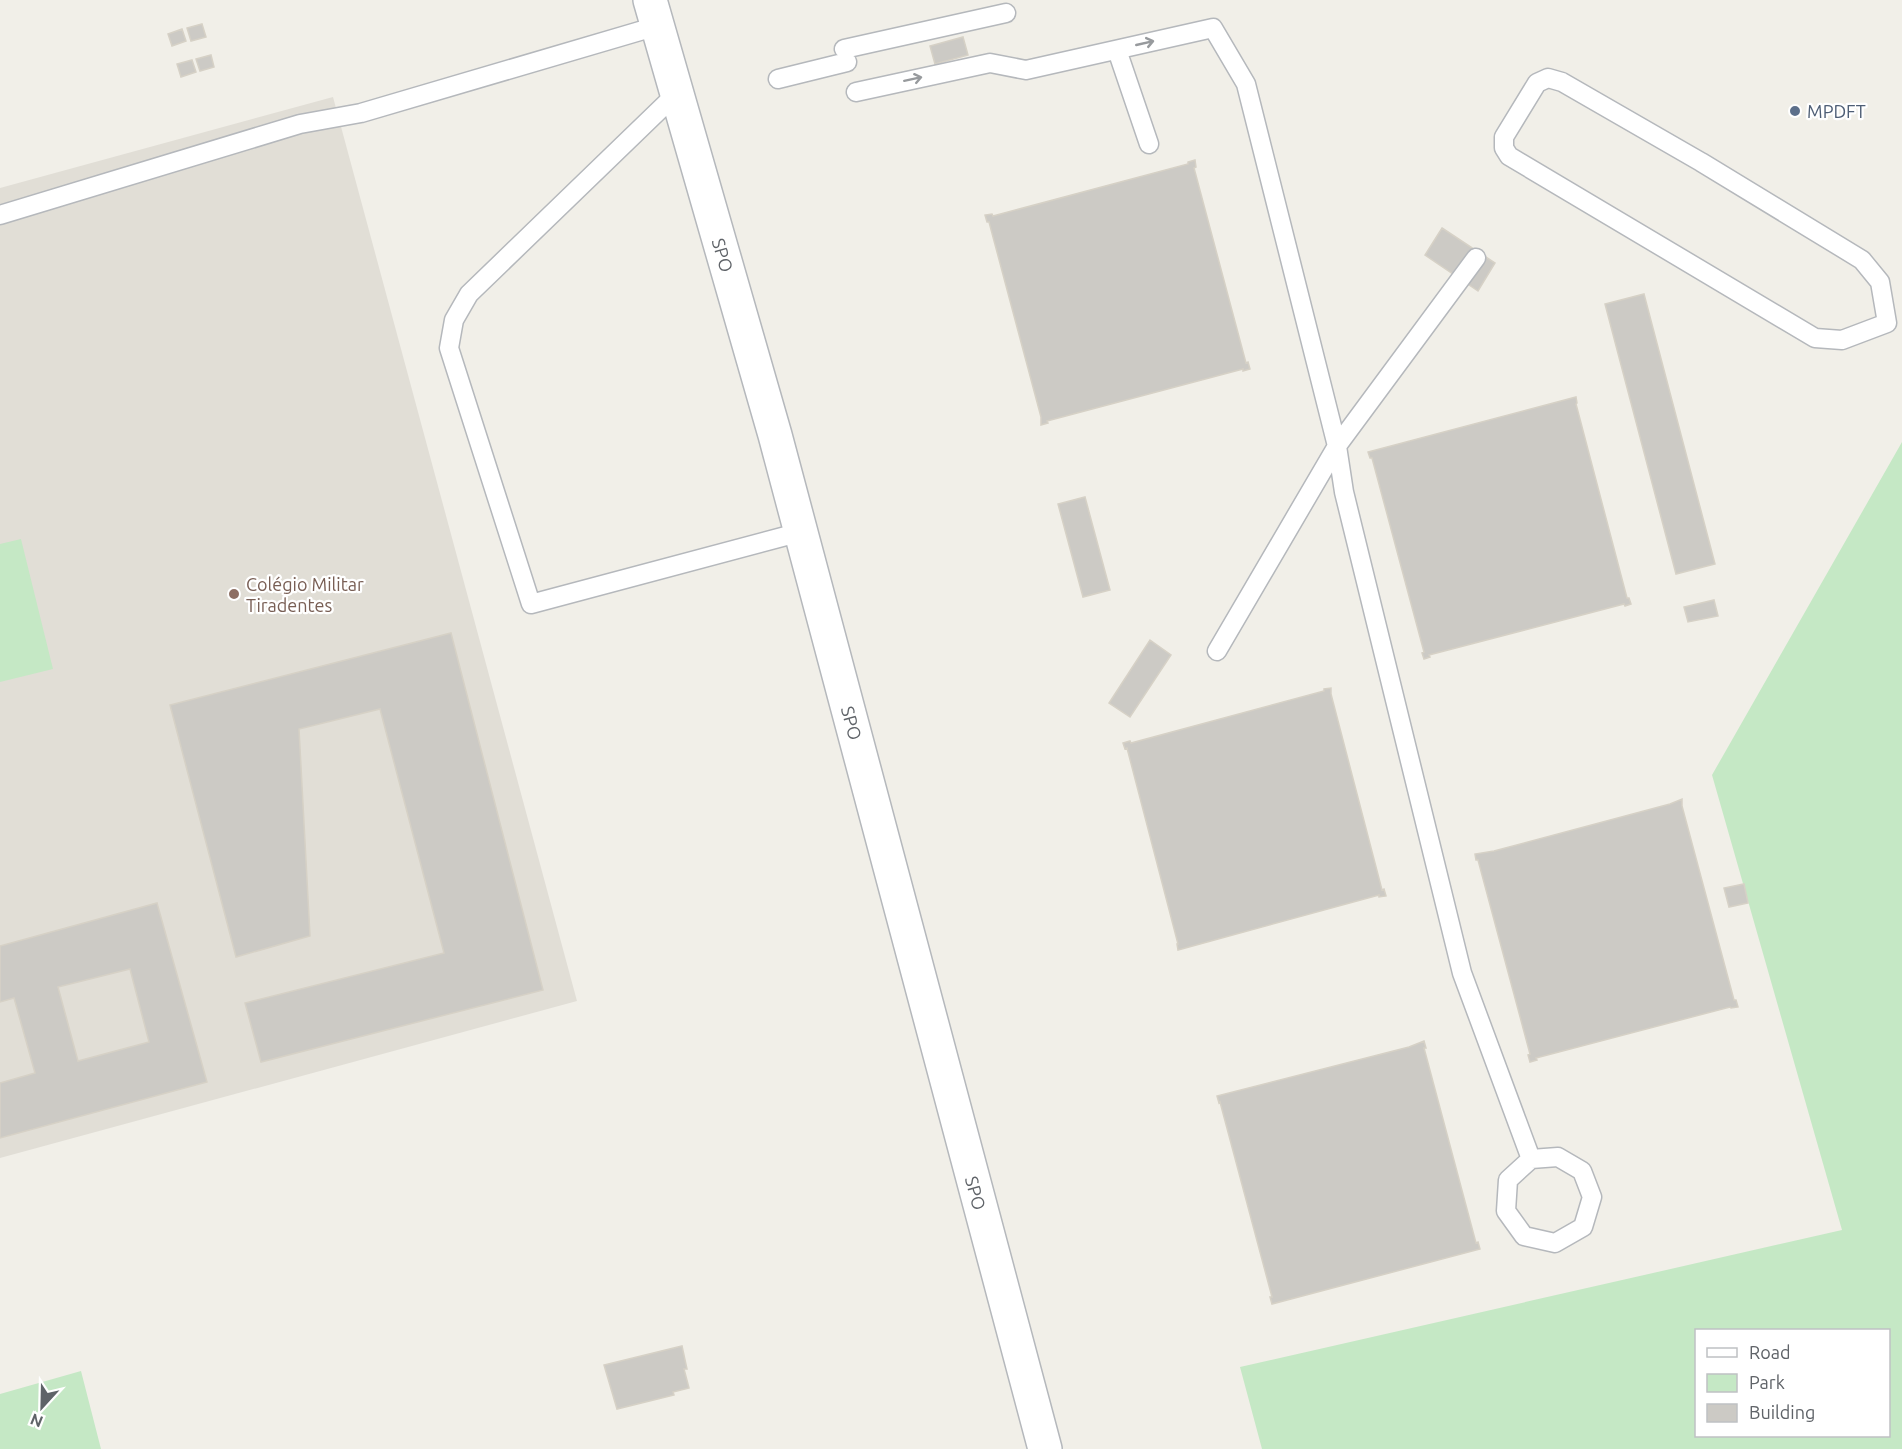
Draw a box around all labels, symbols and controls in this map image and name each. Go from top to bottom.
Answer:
one-way arrow [1135,37,1154,49]
one-way arrow [904,73,923,85]
place label: MPDFT [1807,101,1866,121]
marker: MPDFT [1788,104,1802,118]
street label: SPO [709,236,737,274]
place label: Colégio Militar Tiradentes [246,574,364,615]
marker: Colégio Militar Tiradentes [227,587,241,601]
street label: SPO [838,704,866,742]
street label: SPO [962,1174,990,1212]
legend [1695,1329,1890,1437]
text: Road [1749,1342,1791,1362]
text: Park [1749,1372,1785,1392]
north arrow [12,1377,72,1437]
text: Building [1749,1402,1815,1422]
text: N [27,1410,45,1431]

